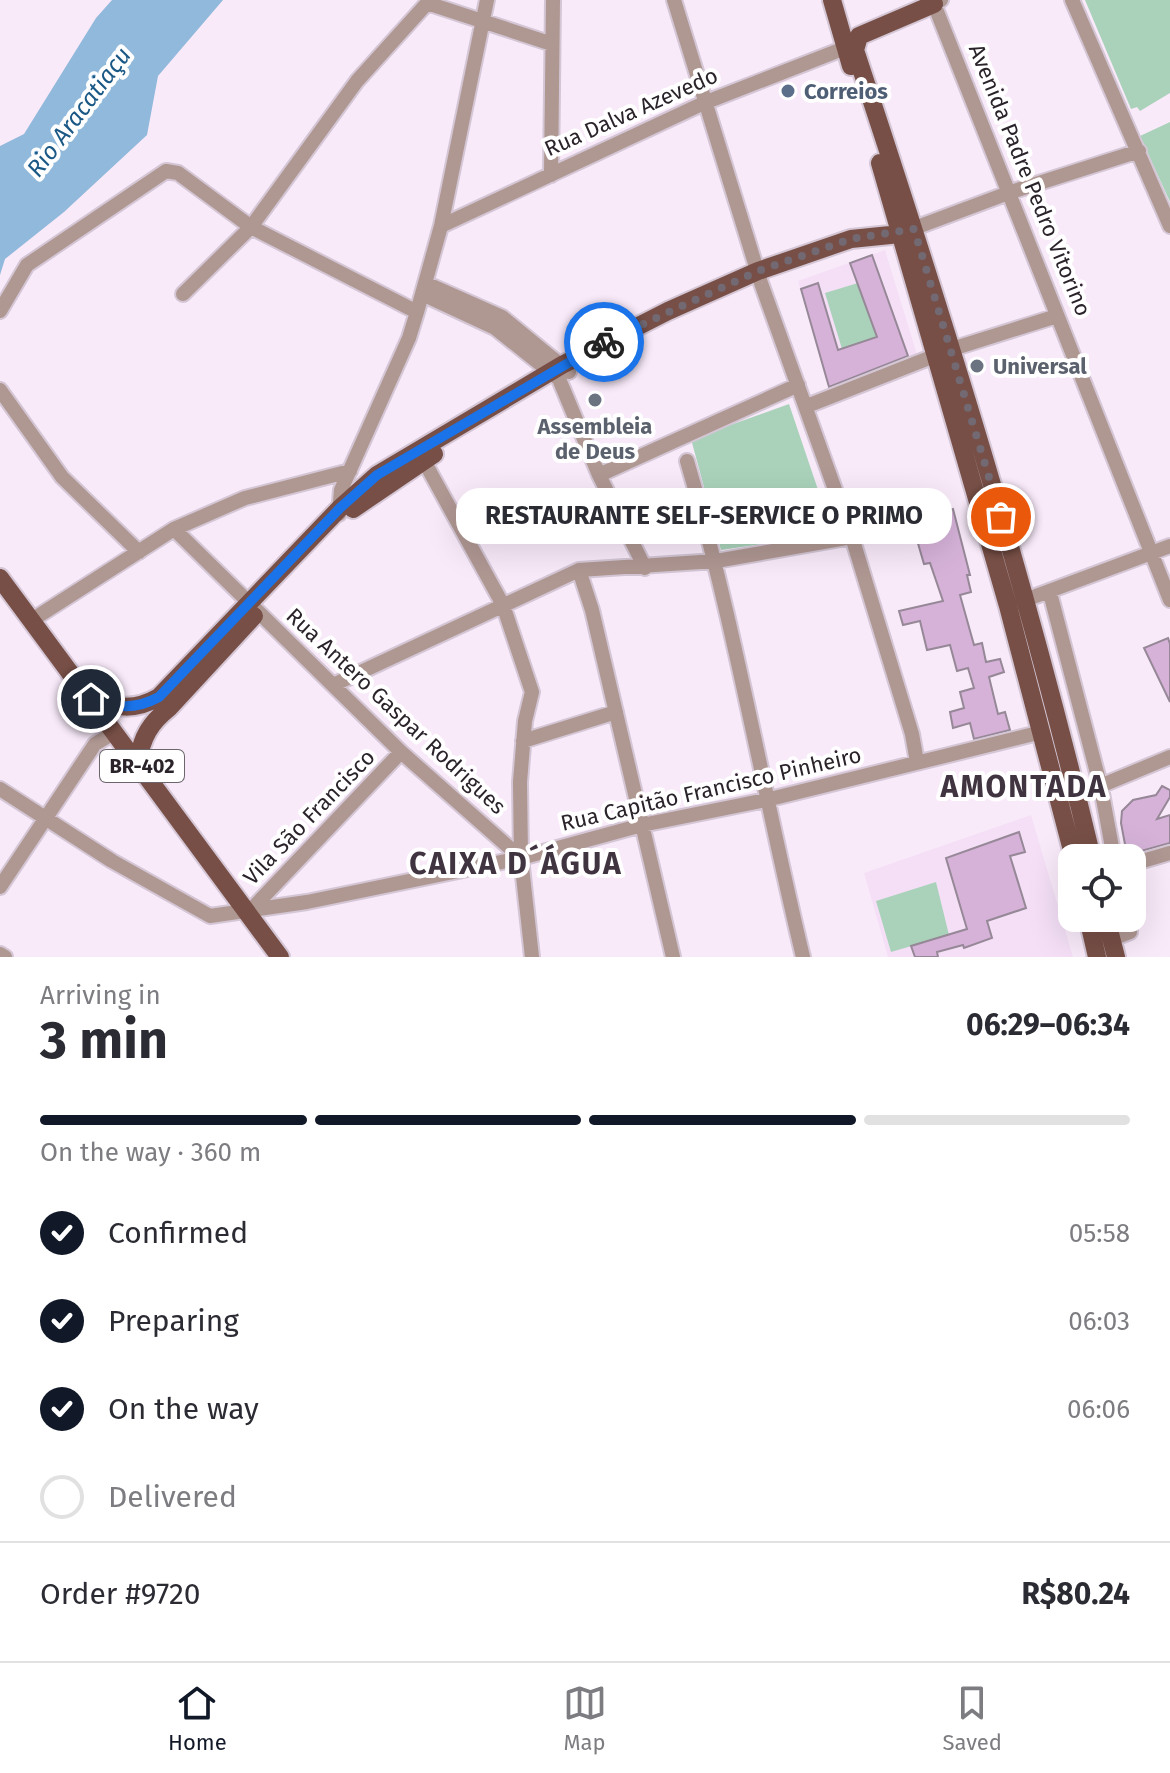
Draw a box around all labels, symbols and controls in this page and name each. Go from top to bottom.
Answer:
street label: Avenida Padre Pedro Vitorino [963,40,1097,320]
water label: Rio Aracatiaçu [21,42,137,182]
street label: Rua Dalva Azevedo [540,62,722,162]
place label: Correios [804,78,888,105]
marker: Correios [779,82,797,100]
courier [564,302,644,382]
icon: bike [582,320,626,364]
place label: Universal [993,353,1087,380]
marker: Universal [968,357,986,375]
marker: Assembleia de Deus [586,391,604,409]
place label: Assembleia de Deus [537,413,652,465]
pin [967,483,1035,551]
callout: RESTAURANTE SELF-SERVICE O PRIMO [457,489,953,545]
icon: bag [979,495,1023,539]
text: RESTAURANTE SELF-SERVICE O PRIMO [485,500,923,531]
street label: Rua Antero Gaspar Rodrigues [281,602,511,820]
pin [57,665,125,733]
icon: home [69,677,113,721]
street label: Rua Capitão Francisco Pinheiro [558,741,864,837]
street label: Vila São Francisco [238,744,380,890]
road number: BR-402 [100,750,184,782]
district label: AMONTADA [940,769,1107,805]
district label: CAIXA D´ÁGUA [409,843,623,882]
map controls [1058,844,1146,932]
button: locate [1058,844,1146,932]
text: Arriving in [40,980,161,1011]
text: 06:29–06:34 [966,1007,1130,1043]
text: 3 min [40,1009,168,1072]
text: On the way · 360 m [40,1137,261,1168]
icon: check [40,1211,84,1255]
text: Confirmed [108,1215,248,1251]
text: 05:58 [1069,1218,1130,1249]
icon: check [40,1299,84,1343]
text: Preparing [108,1303,239,1339]
text: 06:03 [1068,1306,1130,1337]
icon: check [40,1387,84,1431]
text: On the way [108,1391,259,1427]
text: 06:06 [1067,1394,1130,1425]
text: Delivered [108,1479,237,1515]
text: Order #9720 [40,1576,201,1612]
text: R$80.24 [1022,1576,1130,1612]
tab: Home [168,1681,227,1756]
tab: Map [563,1681,607,1756]
tab: Saved [943,1681,1002,1756]

